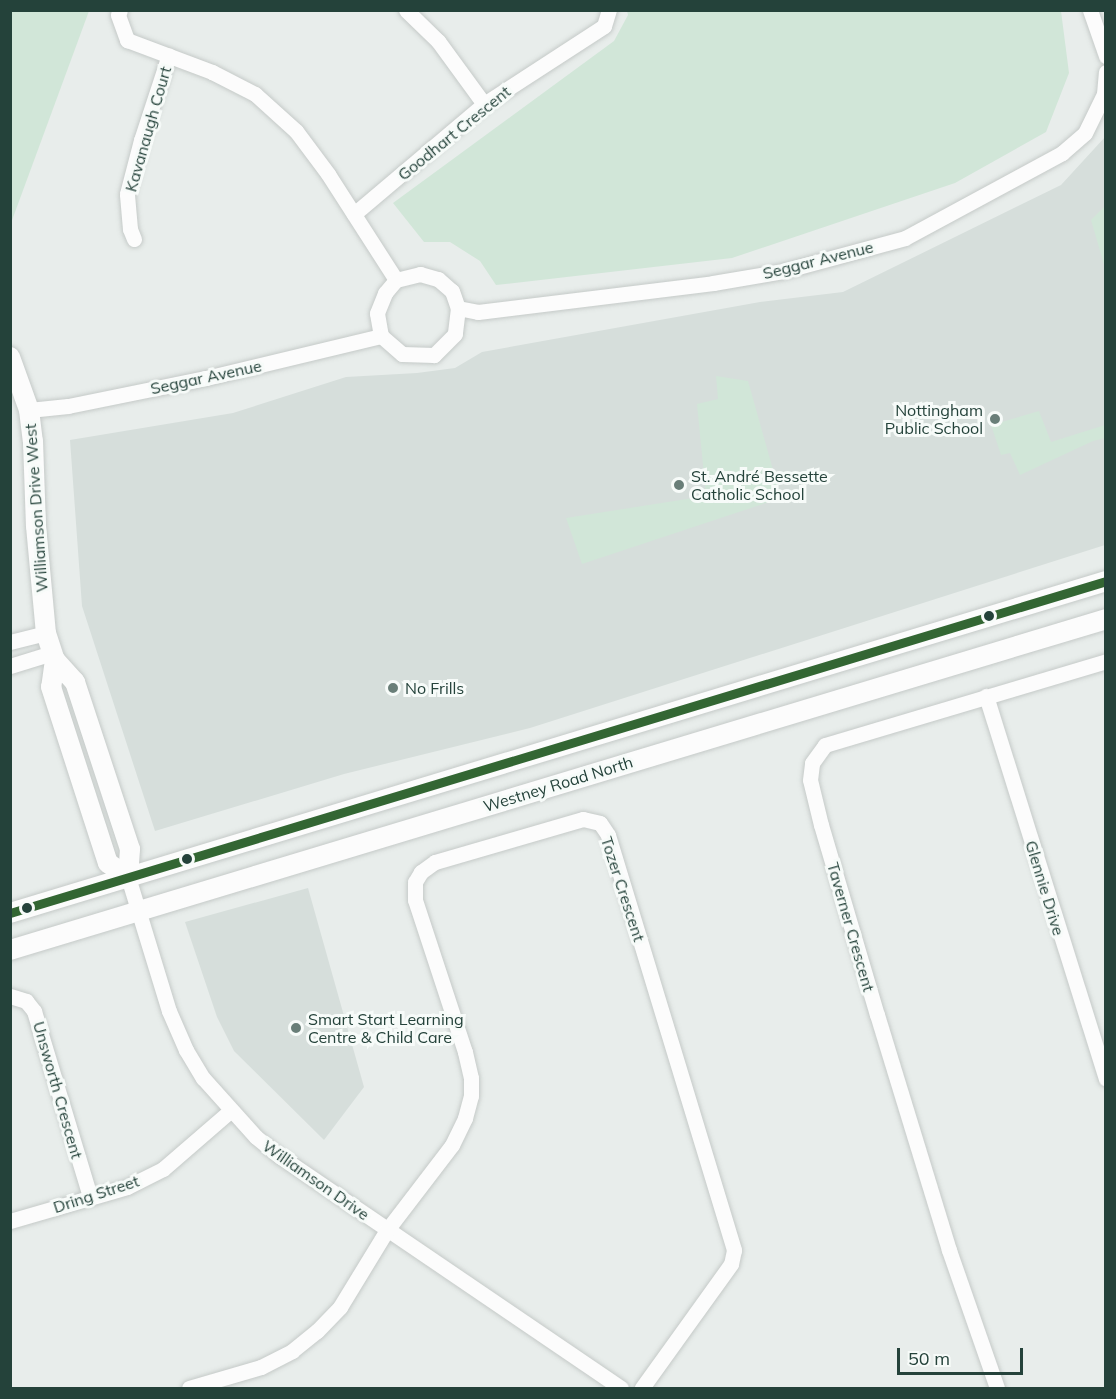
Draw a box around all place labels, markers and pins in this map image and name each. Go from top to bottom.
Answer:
place label: Nottingham Public School [885,400,983,438]
marker: Nottingham Public School [988,412,1002,426]
place label: St. André Bessette Catholic School [691,466,828,504]
marker: St. André Bessette Catholic School [672,478,686,492]
unlabelled marker [983,610,995,622]
place label: No Frills [405,678,464,698]
marker: No Frills [386,681,400,695]
unlabelled marker [181,853,193,865]
unlabelled marker [21,902,33,914]
place label: Smart Start Learning Centre & Child Care [308,1009,464,1047]
marker: Smart Start Learning Centre & Child Care [289,1021,303,1035]

